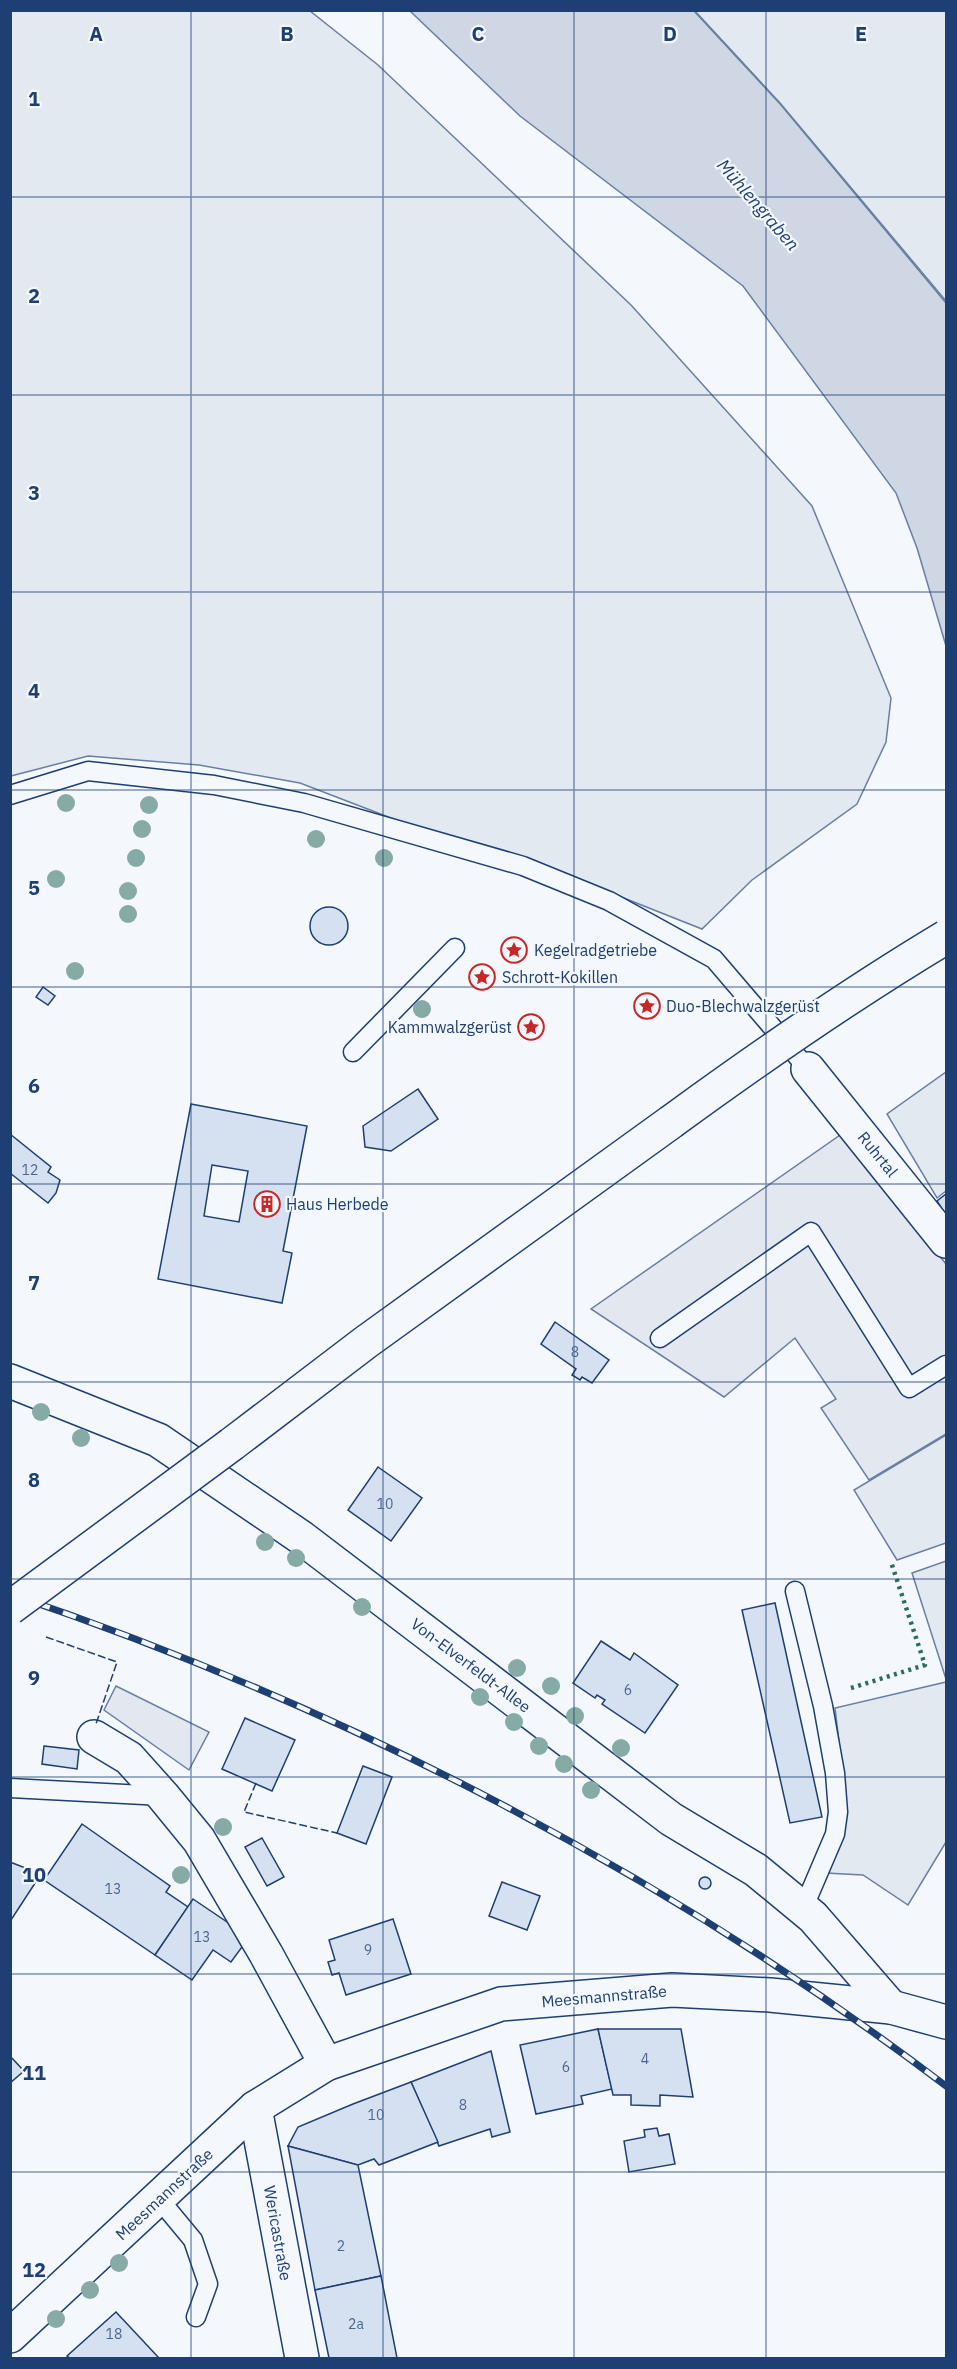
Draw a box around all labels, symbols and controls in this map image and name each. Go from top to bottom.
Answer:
text: A [89,20,103,47]
text: B [280,20,294,47]
text: C [471,20,485,47]
text: D [663,20,677,47]
text: E [855,20,867,47]
text: 1 [28,85,40,112]
water label: Mühlengraben [712,154,805,255]
text: 2 [28,282,40,309]
text: 3 [28,479,40,506]
text: 4 [28,677,40,704]
text: 5 [28,874,40,901]
place icon: Kegelradgetriebe [499,935,529,965]
place label: Kegelradgetriebe [534,940,657,960]
place icon: Schrott-Kokillen [467,962,497,992]
place label: Schrott-Kokillen [502,967,618,987]
place icon: Duo-Blechwalzgerüst [632,991,662,1021]
place label: Duo-Blechwalzgerüst [666,996,820,1016]
place icon: Kammwalzgerüst [516,1012,546,1042]
place label: Kammwalzgerüst [388,1017,512,1037]
text: 6 [28,1072,40,1099]
street label: Ruhrtal [854,1127,902,1181]
house number: 12 [22,1161,38,1179]
building icon: Haus Herbede [252,1189,282,1219]
place label: Haus Herbede [286,1194,389,1214]
text: 7 [28,1269,40,1296]
house number: 8 [571,1343,579,1361]
text: 8 [28,1466,40,1493]
house number: 10 [377,1495,393,1513]
street label: Von-Elverfeldt-Allee [407,1613,535,1717]
text: 9 [28,1664,40,1691]
house number: 6 [624,1681,632,1699]
text: 10 [22,1861,46,1888]
house number: 13 [105,1880,121,1898]
house number: 13 [194,1928,210,1946]
house number: 9 [364,1941,372,1959]
street label: Meesmannstraße [541,1981,668,2011]
house number: 4 [641,2050,649,2068]
house number: 6 [562,2058,570,2076]
text: 11 [22,2059,46,2086]
house number: 8 [459,2096,467,2114]
house number: 10 [368,2106,384,2124]
street label: Meesmannstraße [111,2144,217,2244]
street label: Wericastraße [260,2184,296,2282]
house number: 2 [337,2237,345,2255]
text: 12 [22,2256,46,2283]
house number: 2a [348,2315,364,2333]
house number: 18 [106,2325,122,2343]

